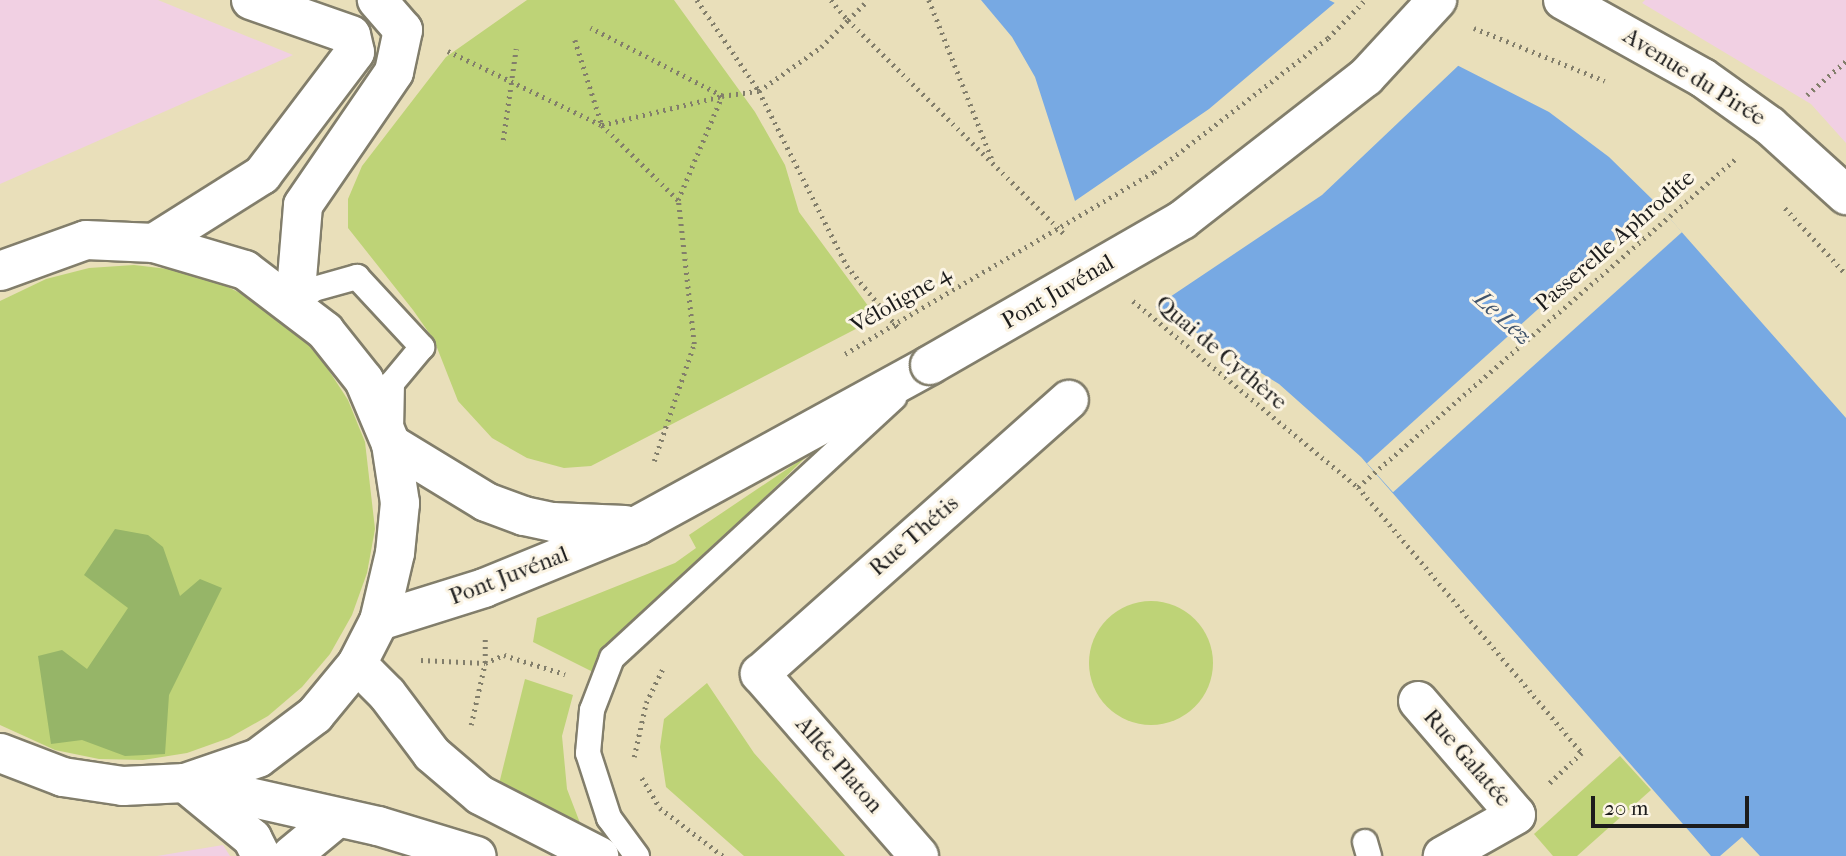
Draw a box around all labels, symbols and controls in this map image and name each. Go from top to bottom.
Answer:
street label: Avenue du Pirée [1618,22,1770,132]
street label: Passerelle Aphrodite [1529,164,1701,318]
street label: Pont Juvénal [997,249,1119,335]
street label: Véloligne 4 [846,260,956,340]
water label: Le Lez [1468,285,1538,351]
street label: Quai de Cythère [1150,290,1292,416]
street label: Rue Thétis [864,490,964,582]
street label: Pont Juvénal [446,541,572,611]
street label: Rue Galatée [1417,704,1517,812]
street label: Allée Platon [790,711,888,819]
scale bar [1594,782,1752,826]
text: 20 m [1604,796,1648,820]

